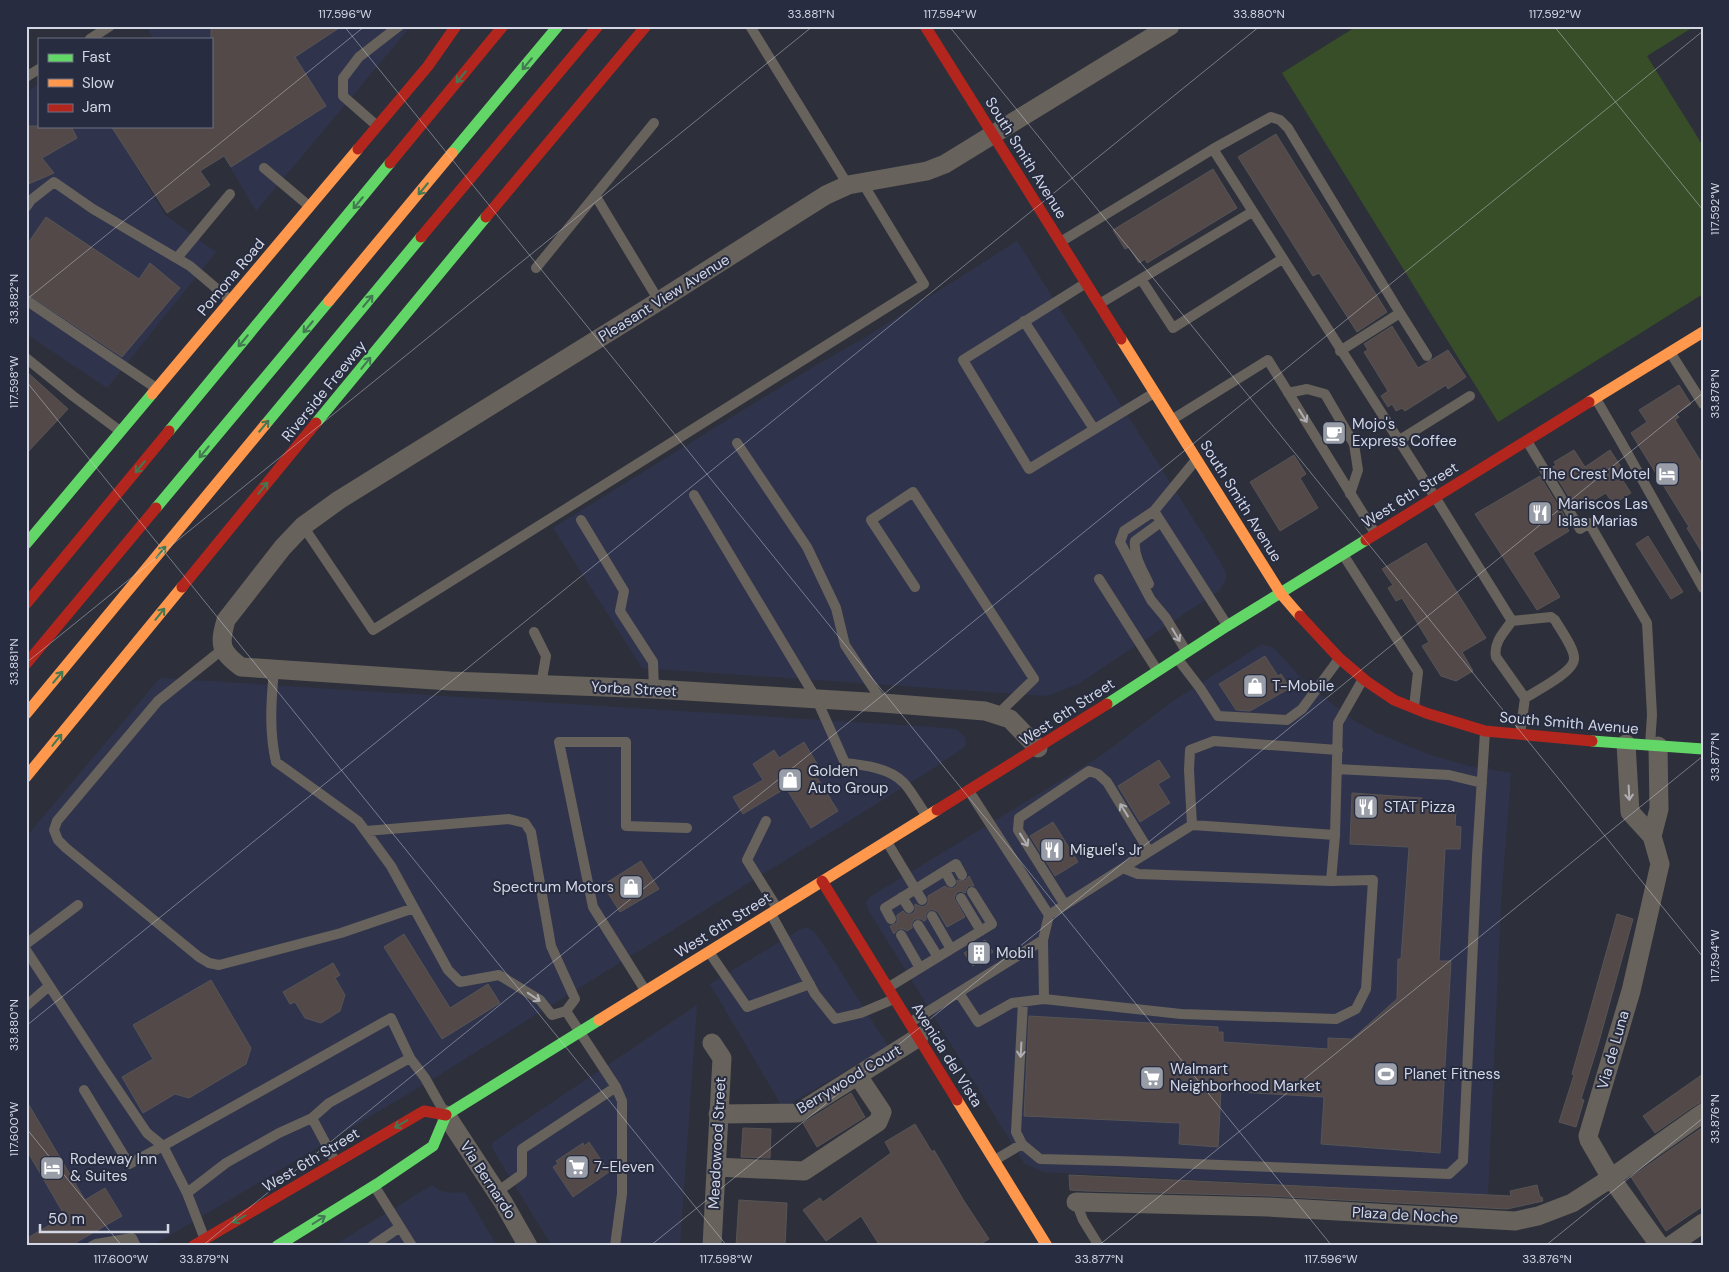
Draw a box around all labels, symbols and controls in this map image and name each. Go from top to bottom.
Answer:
text: 117.596°W [318,6,372,22]
text: 33.881°N [787,6,835,22]
text: 117.594°W [923,6,977,22]
text: 33.880°N [1233,6,1285,22]
text: 117.592°W [1529,6,1582,22]
legend [38,38,212,128]
text: Fast [82,47,111,67]
one-way arrow [521,57,532,70]
one-way arrow [456,71,467,84]
text: Slow [82,73,115,93]
street label: South Smith Avenue [980,93,1072,223]
text: Jam [82,97,111,117]
one-way arrow [418,182,429,195]
text: 117.592°W [1707,182,1723,235]
one-way arrow [352,196,363,209]
street label: Pomona Road [193,234,269,320]
street label: Pleasant View Avenue [595,249,733,347]
text: 33.882°N [6,274,22,324]
one-way arrow [362,295,373,308]
one-way arrow [302,320,313,333]
one-way arrow [238,335,249,348]
street label: Riverside Freeway [277,336,371,446]
text: 117.598°W [6,355,22,408]
one-way arrow [361,357,372,370]
text: 33.878°N [1707,369,1723,419]
one-way arrow [1298,409,1308,423]
place label: Mojo's Express Coffee [1352,414,1457,451]
one-way arrow [259,420,270,433]
cafe icon: Mojo's Express Coffee [1321,420,1347,446]
street label: South Smith Avenue [1195,436,1287,566]
one-way arrow [198,445,209,458]
street label: West 6th Street [1358,457,1462,533]
one-way arrow [134,460,145,473]
hotel icon: The Crest Motel [1654,461,1680,487]
place label: The Crest Motel [1540,464,1650,484]
one-way arrow [258,482,269,495]
place label: Mariscos Las Islas Marias [1558,494,1648,531]
restaurant icon: Mariscos Las Islas Marias [1527,500,1553,526]
one-way arrow [156,546,167,559]
one-way arrow [155,608,166,621]
one-way arrow [1172,627,1182,641]
text: 33.881°N [6,638,22,686]
one-way arrow [52,671,63,684]
shop icon: T-Mobile [1242,673,1268,699]
street label: West 6th Street [1016,674,1119,750]
place label: T-Mobile [1272,676,1334,696]
street label: Yorba Street [591,677,678,701]
street label: South Smith Avenue [1498,707,1640,739]
one-way arrow [52,733,63,746]
text: 33.877°N [1707,733,1723,781]
place label: Golden Auto Group [808,761,888,798]
shop icon: Golden Auto Group [777,767,803,793]
one-way arrow [1624,784,1634,800]
restaurant icon: STAT Pizza [1353,794,1379,820]
place label: STAT Pizza [1384,797,1455,817]
one-way arrow [1118,803,1128,817]
one-way arrow [1019,833,1030,847]
restaurant icon: Miguel's Jr [1039,837,1065,863]
place label: Miguel's Jr [1070,840,1142,860]
shop icon: Spectrum Motors [618,874,644,900]
place label: Spectrum Motors [493,877,614,897]
street label: West 6th Street [671,887,775,963]
text: 117.594°W [1707,929,1723,983]
building icon: Mobil [966,940,992,966]
place label: Mobil [996,943,1034,963]
one-way arrow [526,992,540,1002]
text: 33.880°N [6,999,22,1051]
street label: Avenida del Vista [907,999,987,1111]
street label: Via de Luna [1592,1008,1634,1092]
street label: Berrywood Court [793,1040,905,1118]
one-way arrow [1016,1042,1025,1058]
place label: Walmart Neighborhood Market [1170,1059,1321,1096]
sports icon: Planet Fitness [1373,1061,1399,1087]
place label: Planet Fitness [1404,1064,1501,1084]
supermarket icon: Walmart Neighborhood Market [1139,1065,1165,1091]
street label: Meadowood Street [704,1076,730,1210]
text: 33.876°N [1707,1094,1723,1144]
text: 117.600°W [6,1101,22,1156]
one-way arrow [395,1120,409,1130]
street label: West 6th Street [259,1123,363,1197]
street label: Via Bernardo [455,1137,521,1223]
place label: Rodeway Inn & Suites [70,1149,157,1186]
supermarket icon: 7-Eleven [564,1154,590,1180]
hotel icon: Rodeway Inn & Suites [39,1155,65,1181]
place label: 7-Eleven [594,1157,654,1177]
scale bar [40,1202,168,1234]
street label: Plaza de Noche [1351,1202,1459,1228]
text: 50 m [48,1209,85,1229]
one-way arrow [232,1214,247,1224]
one-way arrow [311,1215,325,1225]
text: 117.600°W [94,1251,149,1267]
text: 33.879°N [179,1251,229,1267]
text: 117.598°W [700,1251,753,1267]
text: 33.877°N [1075,1251,1123,1267]
text: 117.596°W [1304,1251,1358,1267]
text: 33.876°N [1522,1251,1572,1267]

